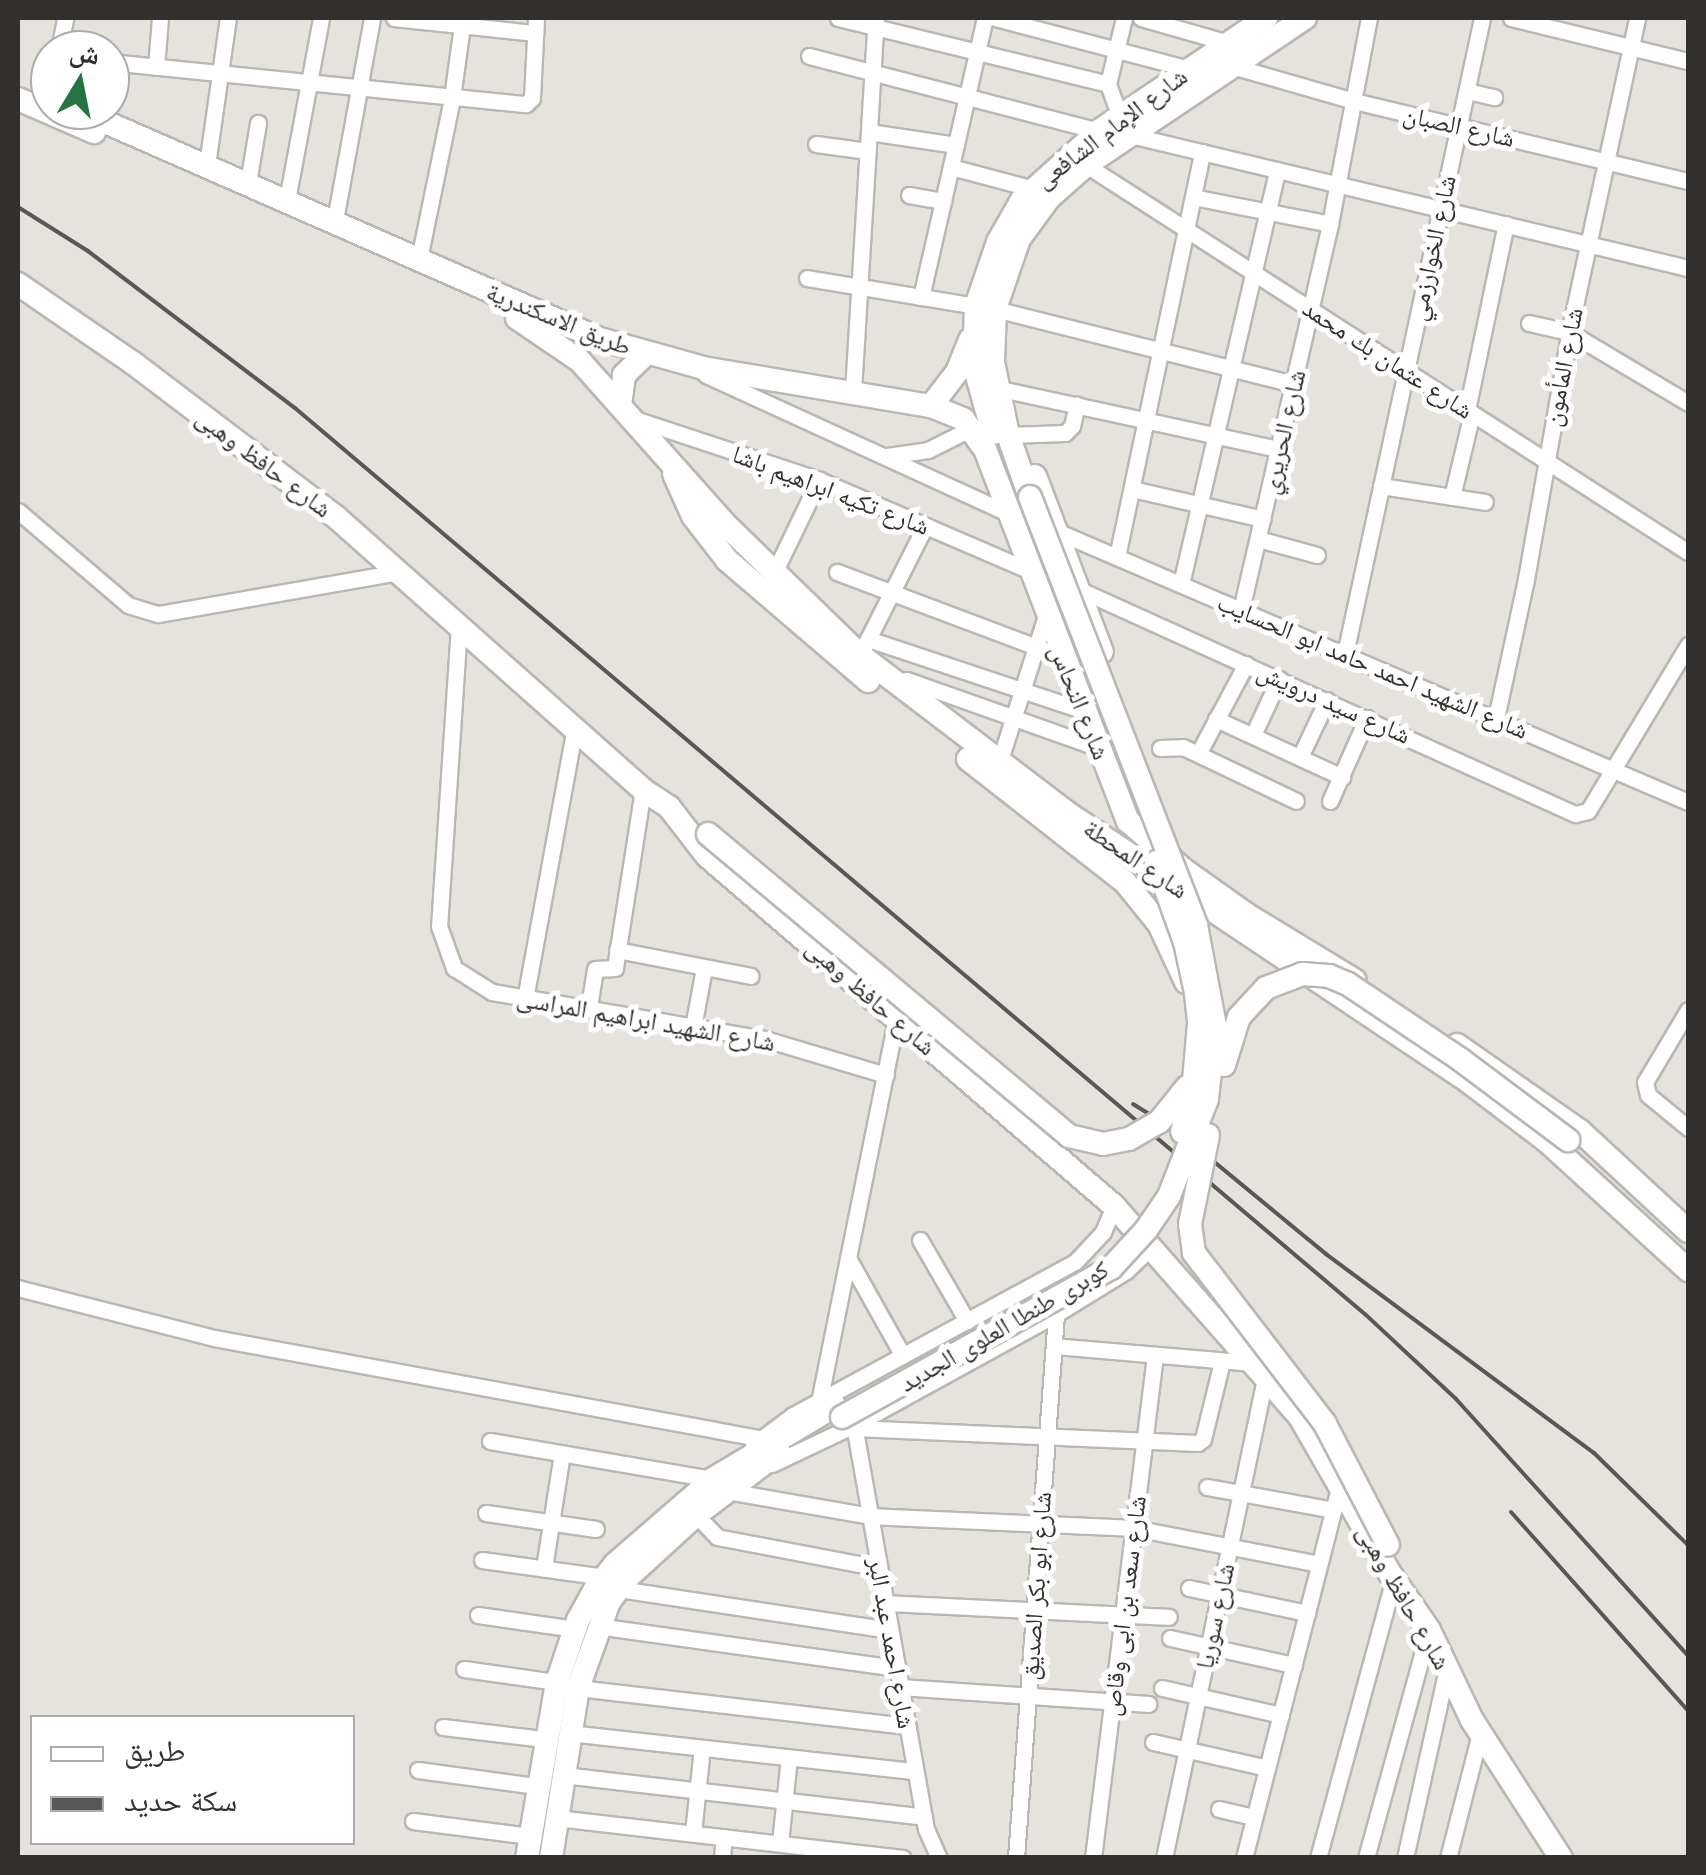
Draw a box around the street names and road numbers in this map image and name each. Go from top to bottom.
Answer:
street label: شارع الإمام الشافعى [1029,61,1193,195]
street label: شارع الصبان [1400,99,1518,153]
street label: شارع الخوارزمي [1402,173,1462,323]
street label: طريق الاسكندرية [482,276,636,362]
street label: شارع عثمان بك محمد [1297,293,1479,425]
street label: شارع المأمون [1537,305,1589,429]
street label: شارع الحريري [1254,367,1312,497]
street label: شارع حافظ وهبى [190,402,338,524]
street label: شارع تكيه ابراهيم باشا [728,439,934,541]
street label: شارع الشهيد احمد حامد ابو الحسايب [1213,587,1533,745]
street label: شارع النحاس [1043,640,1117,764]
street label: شارع سيد درويش [1253,656,1415,750]
street label: شارع المحطة [1078,813,1194,905]
street label: شارع حافظ وهبى [800,932,942,1062]
street label: شارع الشهيد ابراهيم المراسى [514,982,778,1058]
street label: كوبرى طنطا العلوى الجديد [894,1254,1114,1398]
street label: شارع ابو بكر الصديق [1014,1491,1058,1681]
street label: شارع سعد بن ابى وقاص [1096,1494,1152,1718]
street label: شارع حافظ وهبى [1350,1519,1458,1675]
street label: شارع احمد عبد البر [862,1555,922,1731]
street label: شارع سوريا [1189,1560,1241,1672]

